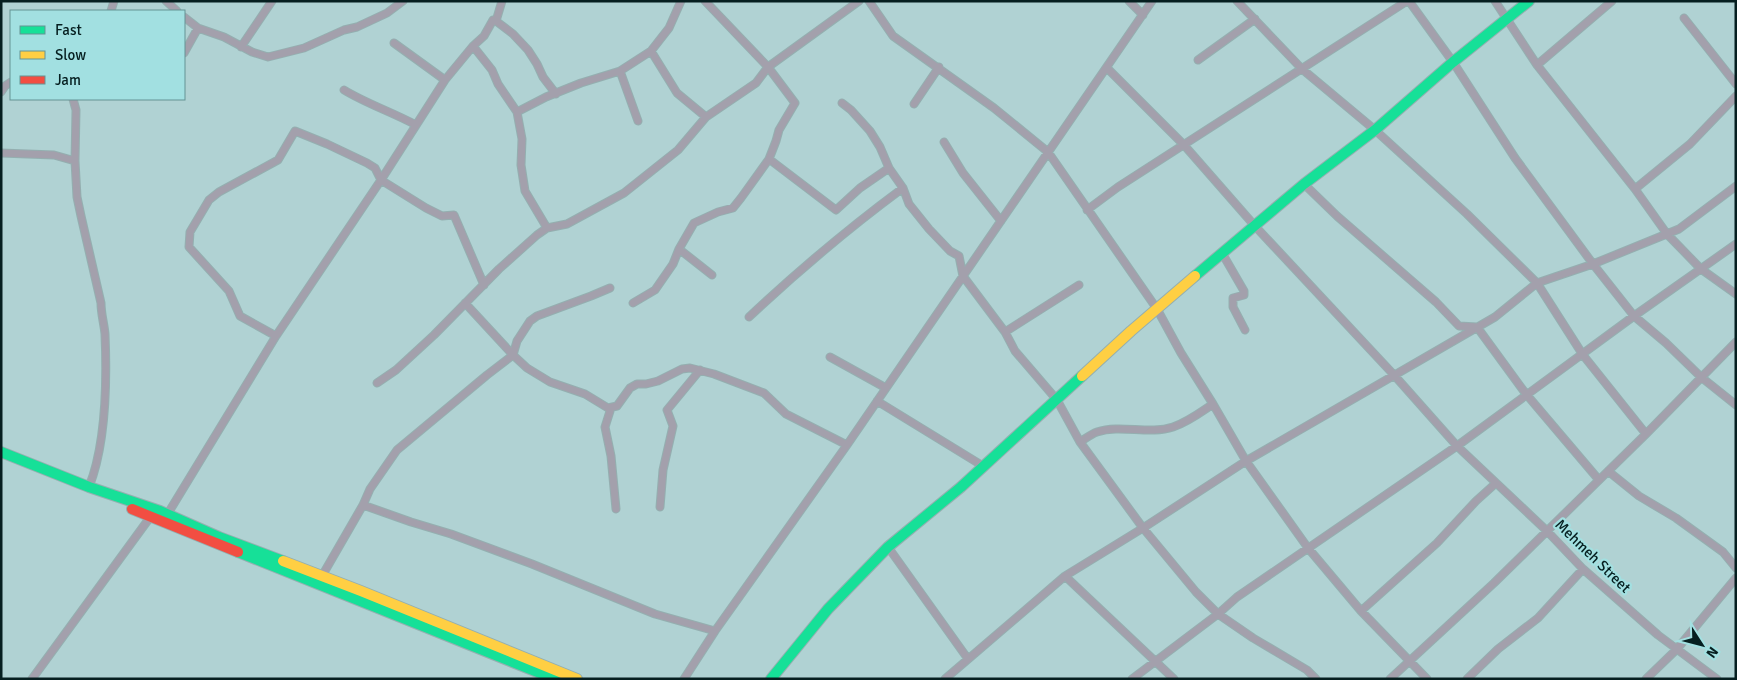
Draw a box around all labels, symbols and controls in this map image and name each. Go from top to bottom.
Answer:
legend [10,10,185,100]
text: Fast [55,21,82,39]
text: Slow [55,46,86,64]
text: Jam [55,71,81,89]
street label: Mehmeh Street [1552,516,1634,596]
north arrow [1677,620,1727,670]
text: N [1702,643,1722,661]

